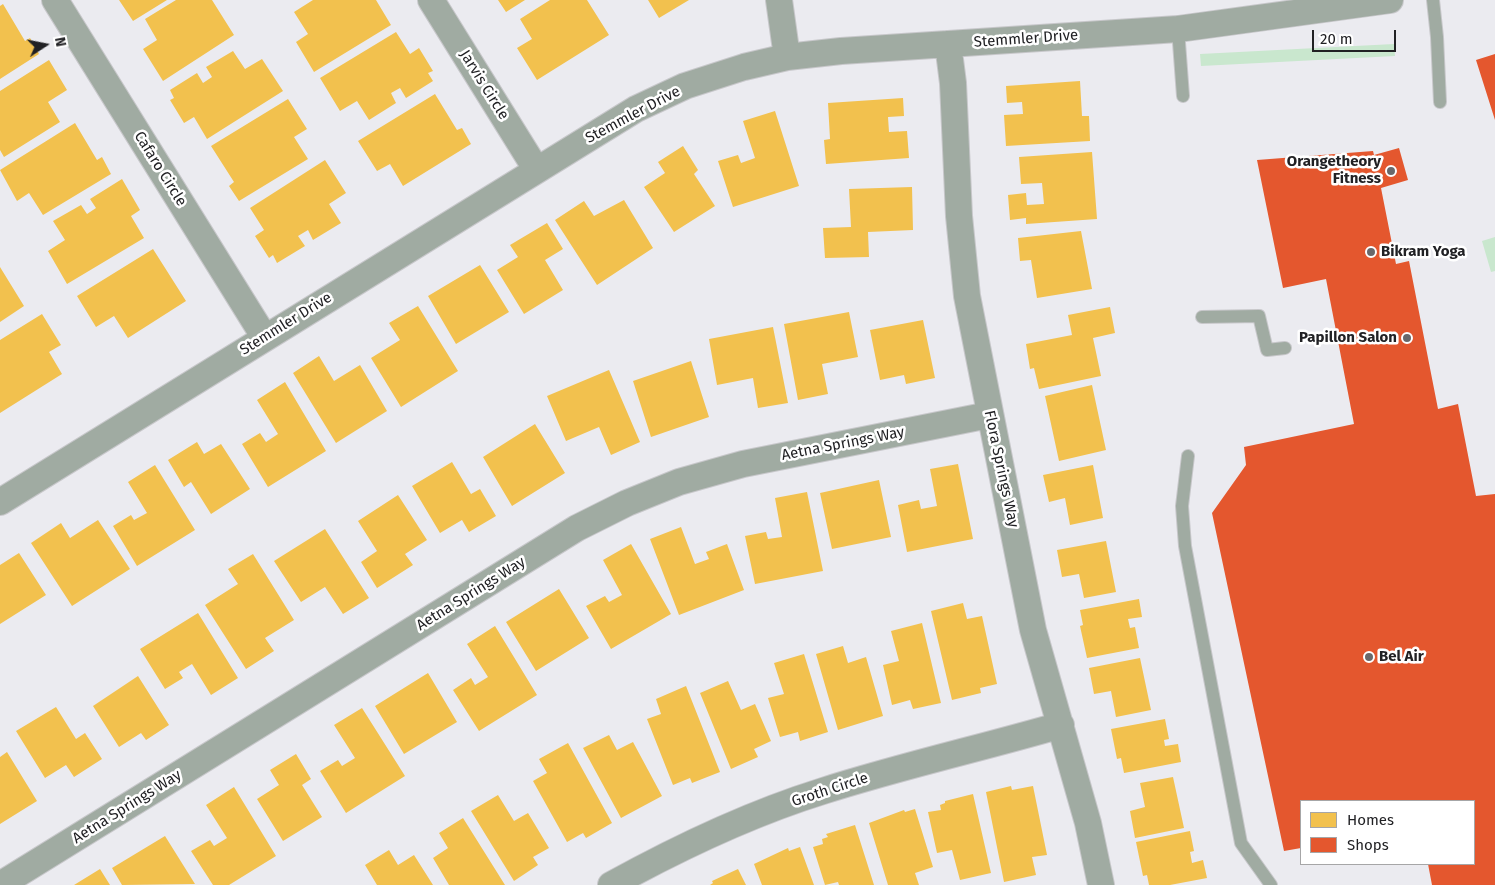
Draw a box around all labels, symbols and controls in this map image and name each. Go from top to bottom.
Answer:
north arrow [20,20,70,70]
scale bar [1315,20,1399,52]
street label: Stemmler Drive [973,26,1079,52]
text: 20 m [1320,30,1353,48]
text: N [51,36,69,48]
street label: Jarvis Circle [456,47,512,123]
street label: Stemmler Drive [583,82,683,148]
street label: Cafaro Circle [130,128,190,210]
place label: Orangetheory Fitness [1287,153,1381,188]
marker: Orangetheory Fitness [1385,165,1397,177]
place label: Bikram Yoga [1381,243,1466,261]
marker: Bikram Yoga [1365,246,1377,258]
street label: Stemmler Drive [237,289,335,359]
place label: Papillon Salon [1299,329,1397,347]
marker: Papillon Salon [1401,332,1413,344]
street label: Flora Springs Way [980,409,1022,529]
street label: Aetna Springs Way [780,423,906,465]
street label: Aetna Springs Way [413,553,529,635]
place label: Bel Air [1379,648,1424,666]
marker: Bel Air [1363,651,1375,663]
street label: Aetna Springs Way [69,766,185,848]
street label: Groth Circle [789,769,871,811]
legend [1300,800,1475,865]
text: Homes [1347,811,1394,829]
text: Shops [1347,836,1389,854]

